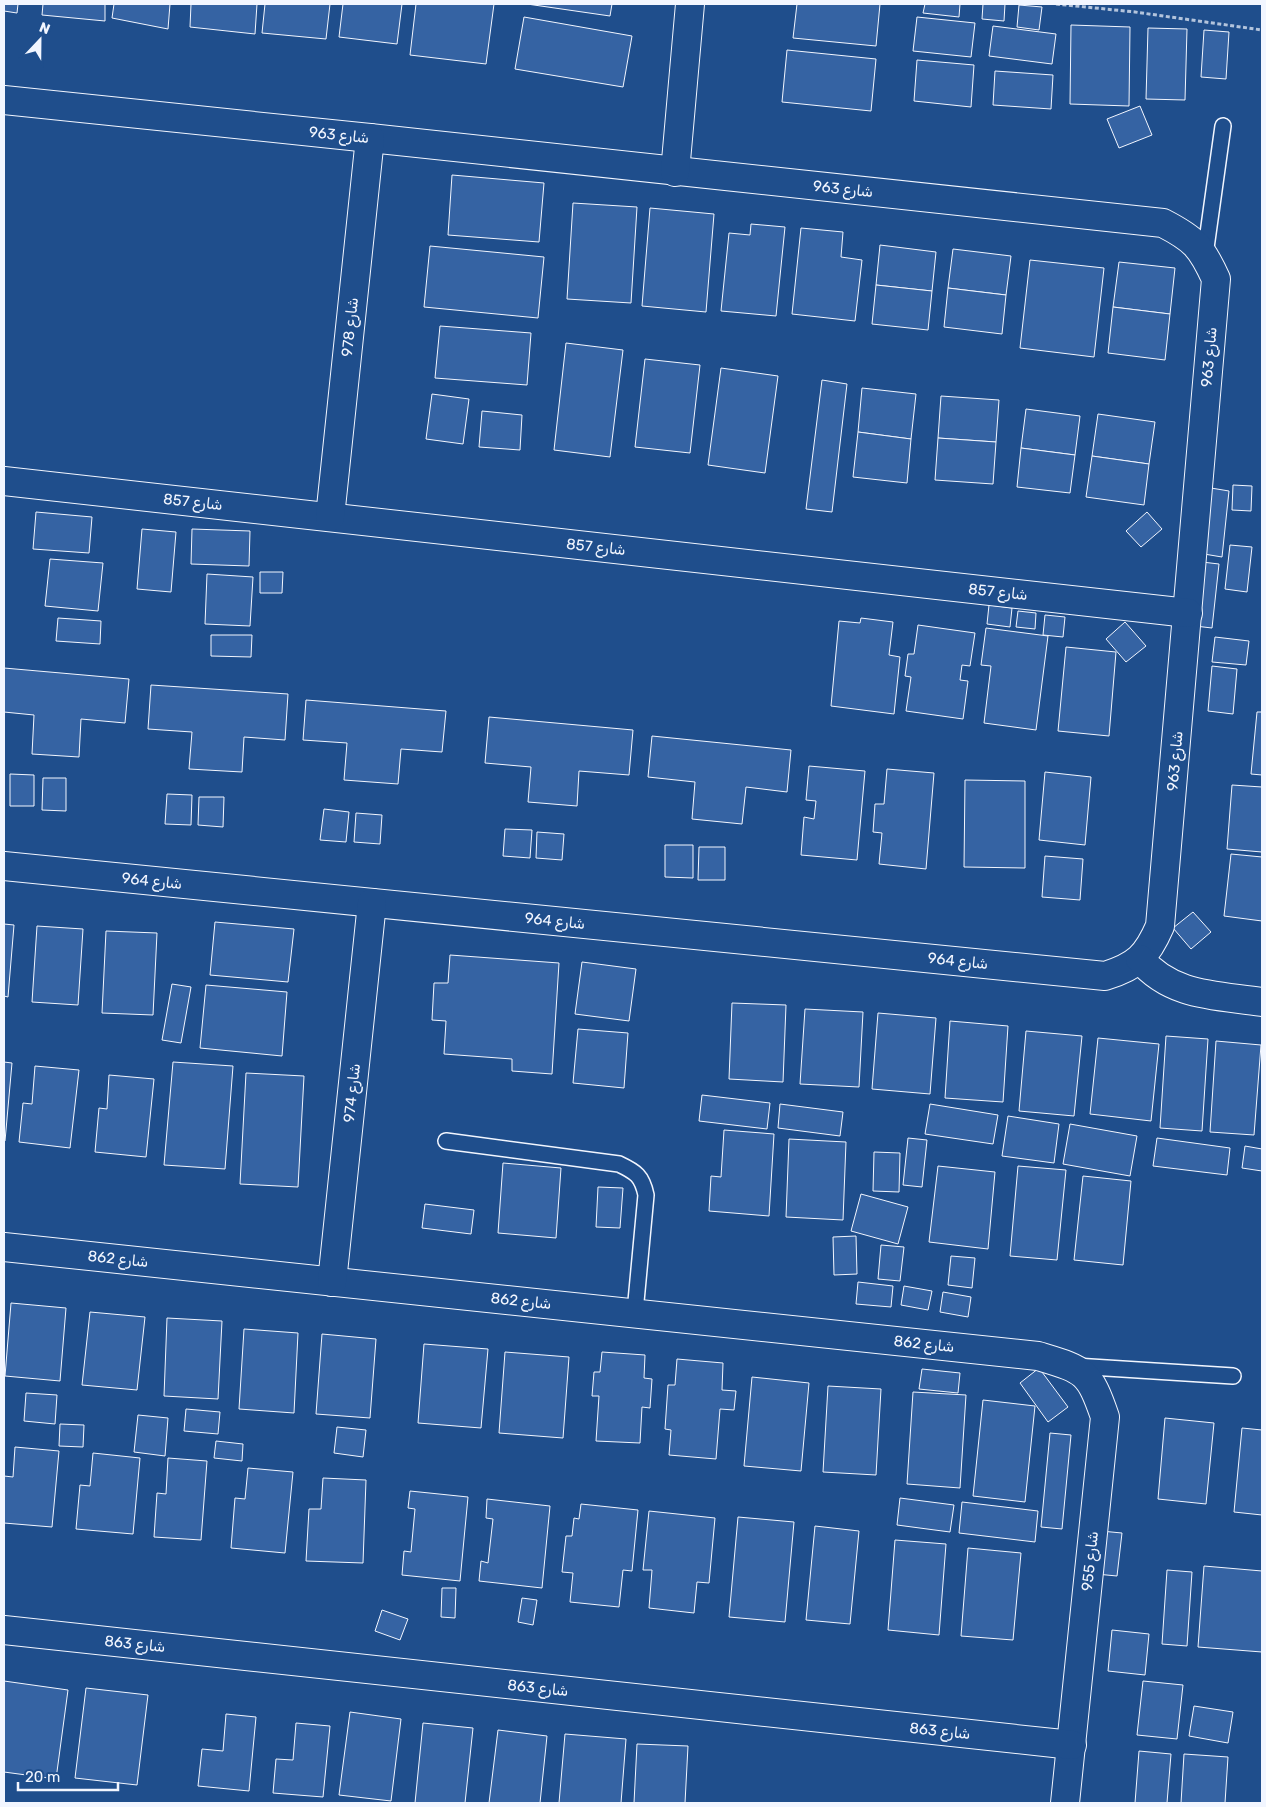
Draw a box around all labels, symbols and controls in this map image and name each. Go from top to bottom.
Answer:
north arrow [15,15,65,65]
text: N [37,19,53,38]
street label: شارع 963 [308,123,370,149]
street label: شارع 963 [812,177,874,203]
street label: شارع 978 [338,296,364,358]
street label: شارع 963 [1197,326,1223,388]
street label: شارع 857 [162,490,224,516]
street label: شارع 857 [565,535,627,561]
street label: شارع 857 [967,580,1029,606]
street label: شارع 963 [1163,730,1189,792]
street label: شارع 964 [121,869,183,895]
street label: شارع 964 [524,909,586,935]
street label: شارع 964 [927,949,989,975]
street label: شارع 974 [340,1062,366,1124]
street label: شارع 862 [87,1247,149,1273]
street label: شارع 862 [490,1289,552,1315]
street label: شارع 862 [893,1332,955,1358]
street label: شارع 955 [1078,1530,1104,1592]
street label: شارع 863 [103,1632,166,1658]
street label: شارع 863 [506,1676,569,1702]
street label: شارع 863 [908,1719,971,1745]
scale bar [18,1760,118,1792]
text: 20 m [25,1768,60,1786]

